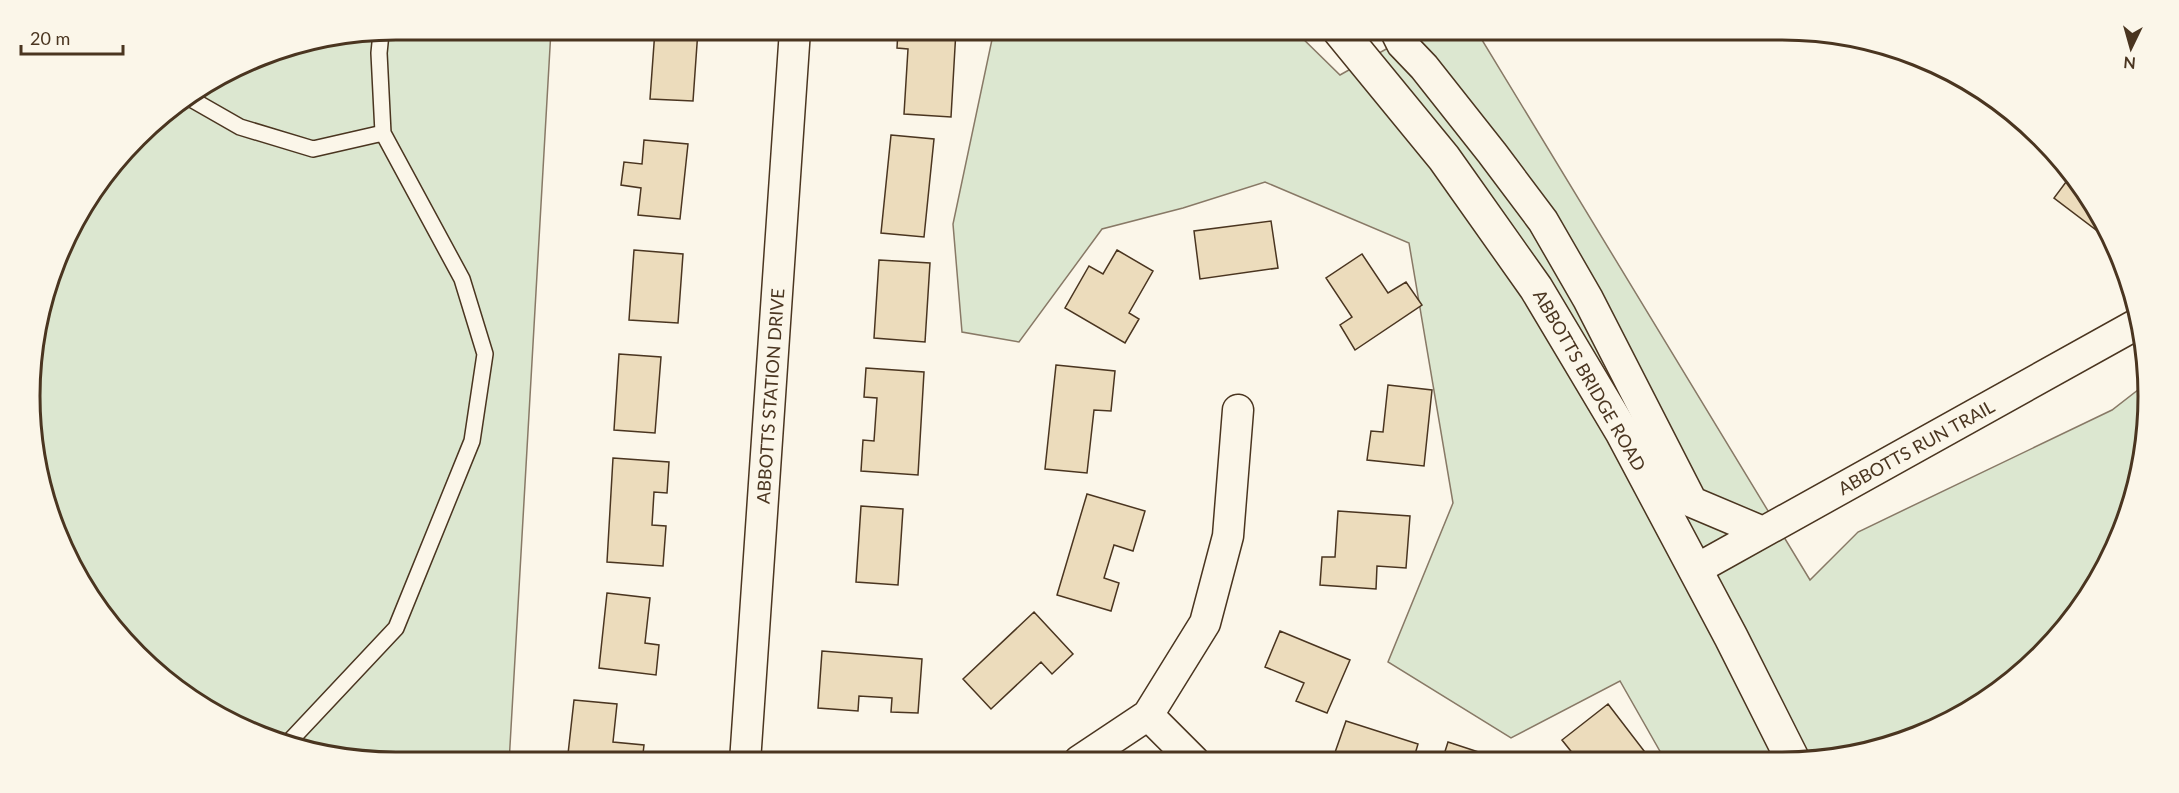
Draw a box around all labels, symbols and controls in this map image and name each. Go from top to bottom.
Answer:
scale bar [21,18,123,56]
north arrow [2101,18,2161,78]
text: 20 m [30,27,70,49]
text: N [2123,53,2137,73]
street label: ABBOTTS BRIDGE ROAD [1529,285,1651,475]
street label: ABBOTTS STATION DRIVE [751,288,789,504]
street label: ABBOTTS RUN TRAIL [1834,395,1998,499]

